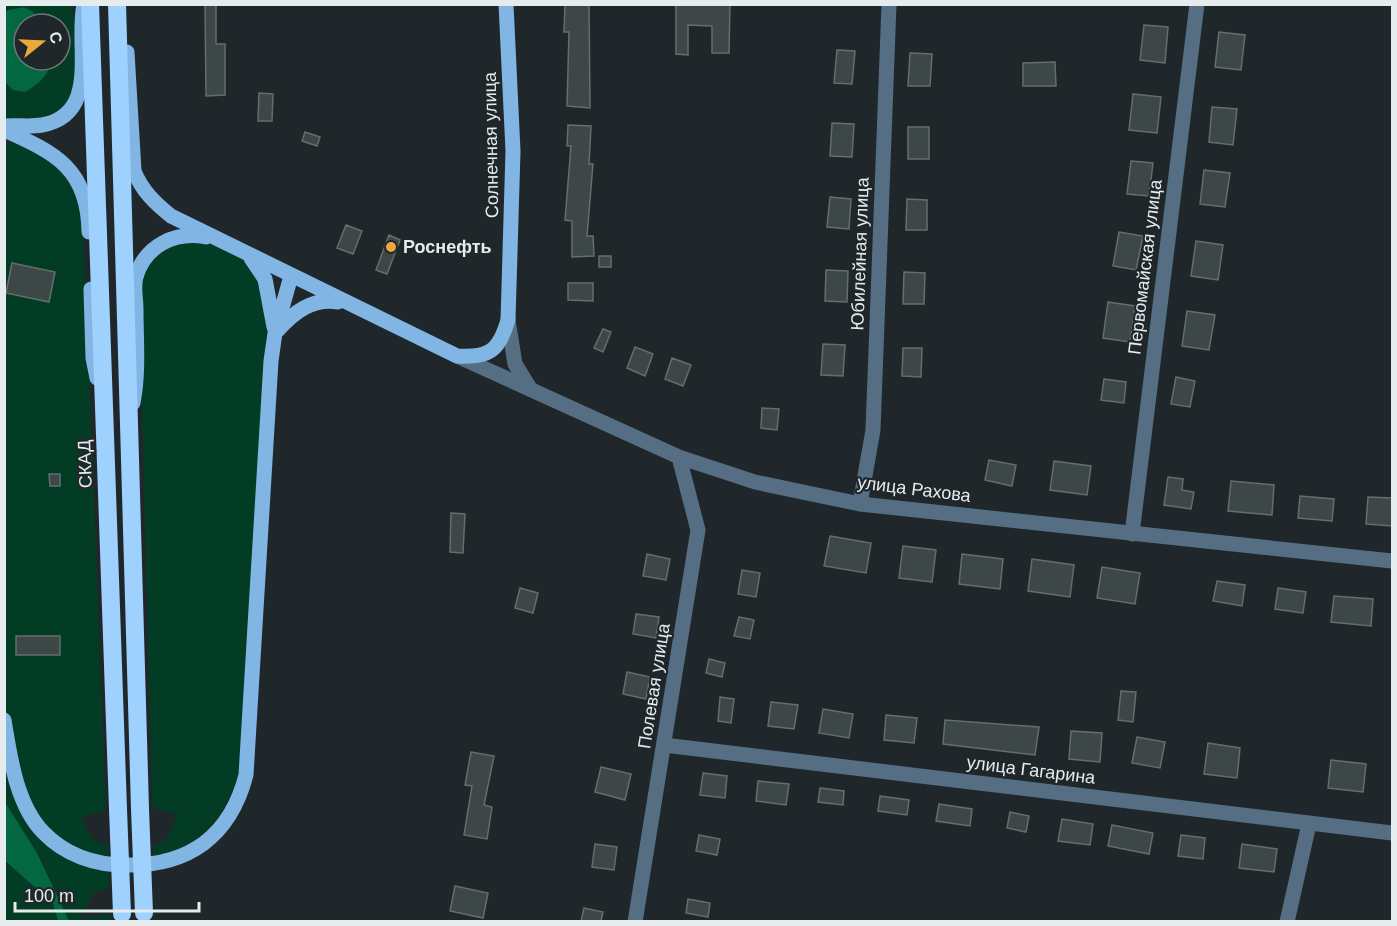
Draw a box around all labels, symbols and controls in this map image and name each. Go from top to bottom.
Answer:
north arrow [12,12,72,72]
text: С [46,29,66,46]
street label: Солнечная улица [480,71,502,218]
street label: Юбилейная улица [847,176,873,331]
street label: Первомайская улица [1124,177,1166,356]
place label: Роснефть [403,237,492,257]
marker: Роснефть [384,240,398,254]
street label: СКАД [74,440,96,488]
street label: улица Рахова [856,472,973,506]
street label: Полевая улица [634,621,674,750]
street label: улица Гагарина [966,752,1097,788]
scale bar [15,875,200,913]
text: 100 m [24,886,74,906]

